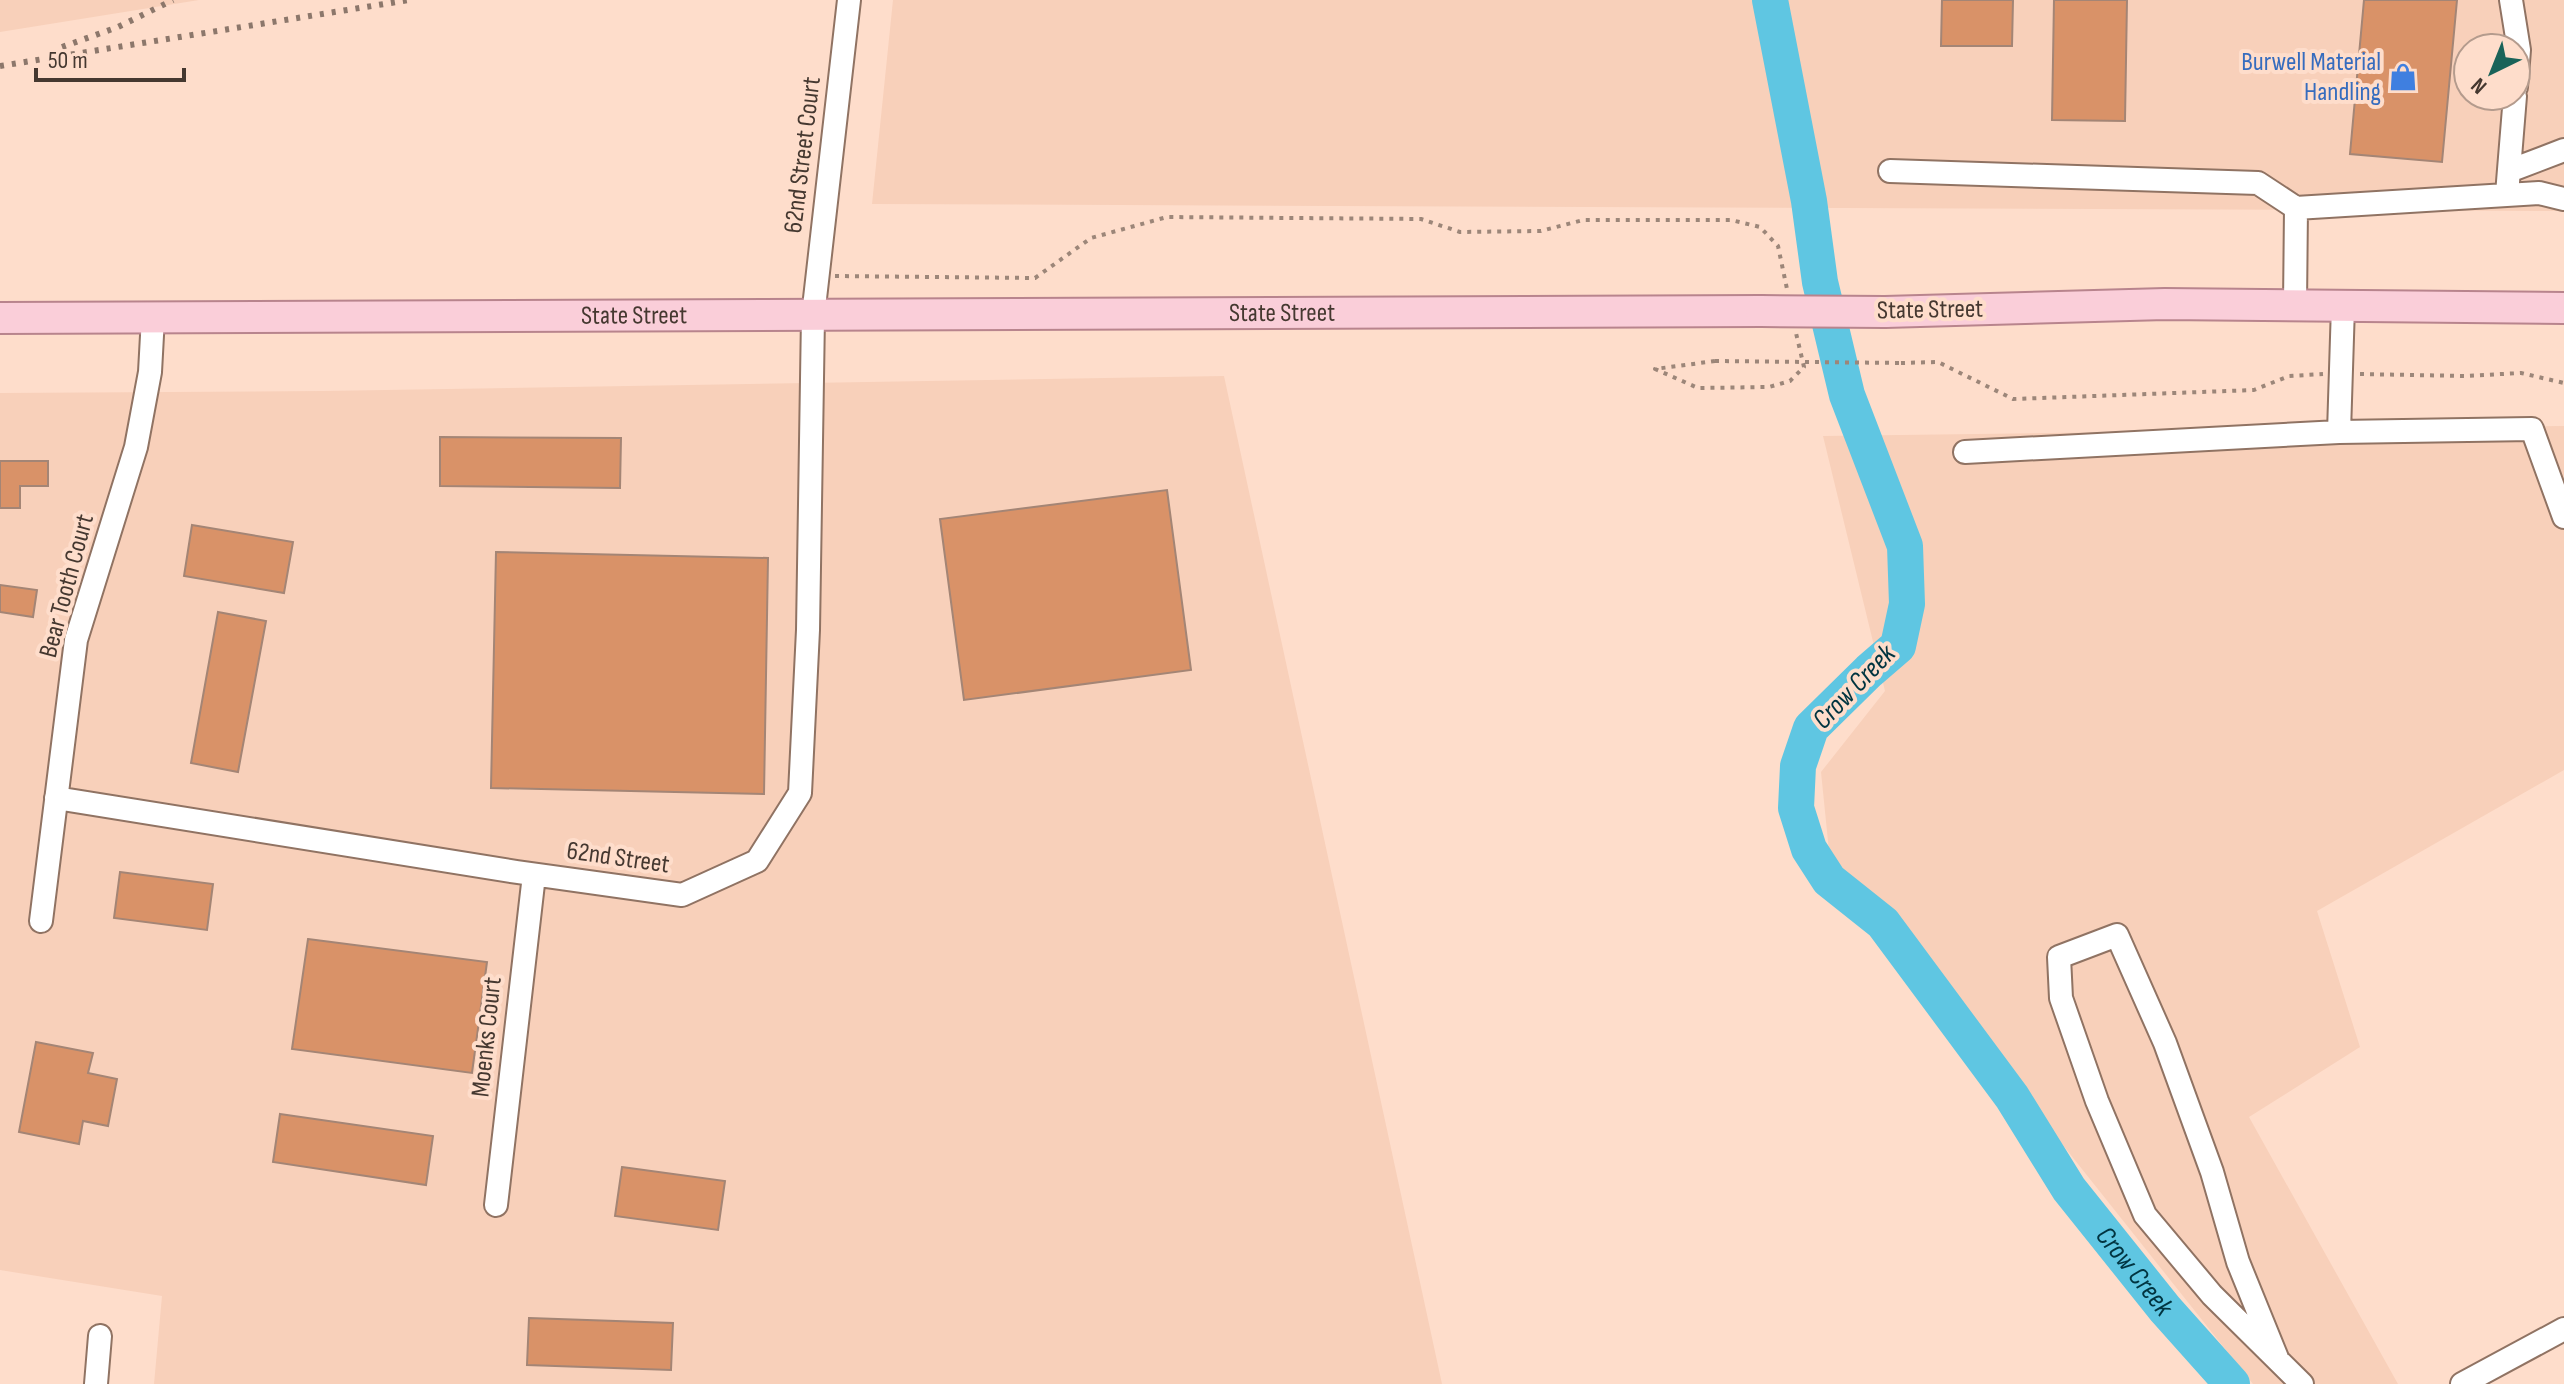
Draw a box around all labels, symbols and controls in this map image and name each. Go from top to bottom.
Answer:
scale bar [36,32,184,82]
north arrow [2452,32,2532,112]
text: 50 m [48,46,88,75]
place label: Burwell Material Handling [2241,47,2381,108]
shop icon: Burwell Material Handling [2388,62,2418,92]
text: N [2466,72,2493,99]
street label: 62nd Street Court [778,75,828,235]
street label: State Street [1877,294,1983,326]
street label: State Street [1229,297,1335,329]
street label: State Street [581,300,687,331]
street label: Bear Tooth Court [33,511,101,661]
water label: Crow Creek [1806,637,1903,736]
street label: 62nd Street [565,835,671,881]
street label: Moenks Court [465,975,509,1099]
water label: Crow Creek [2089,1220,2181,1323]

